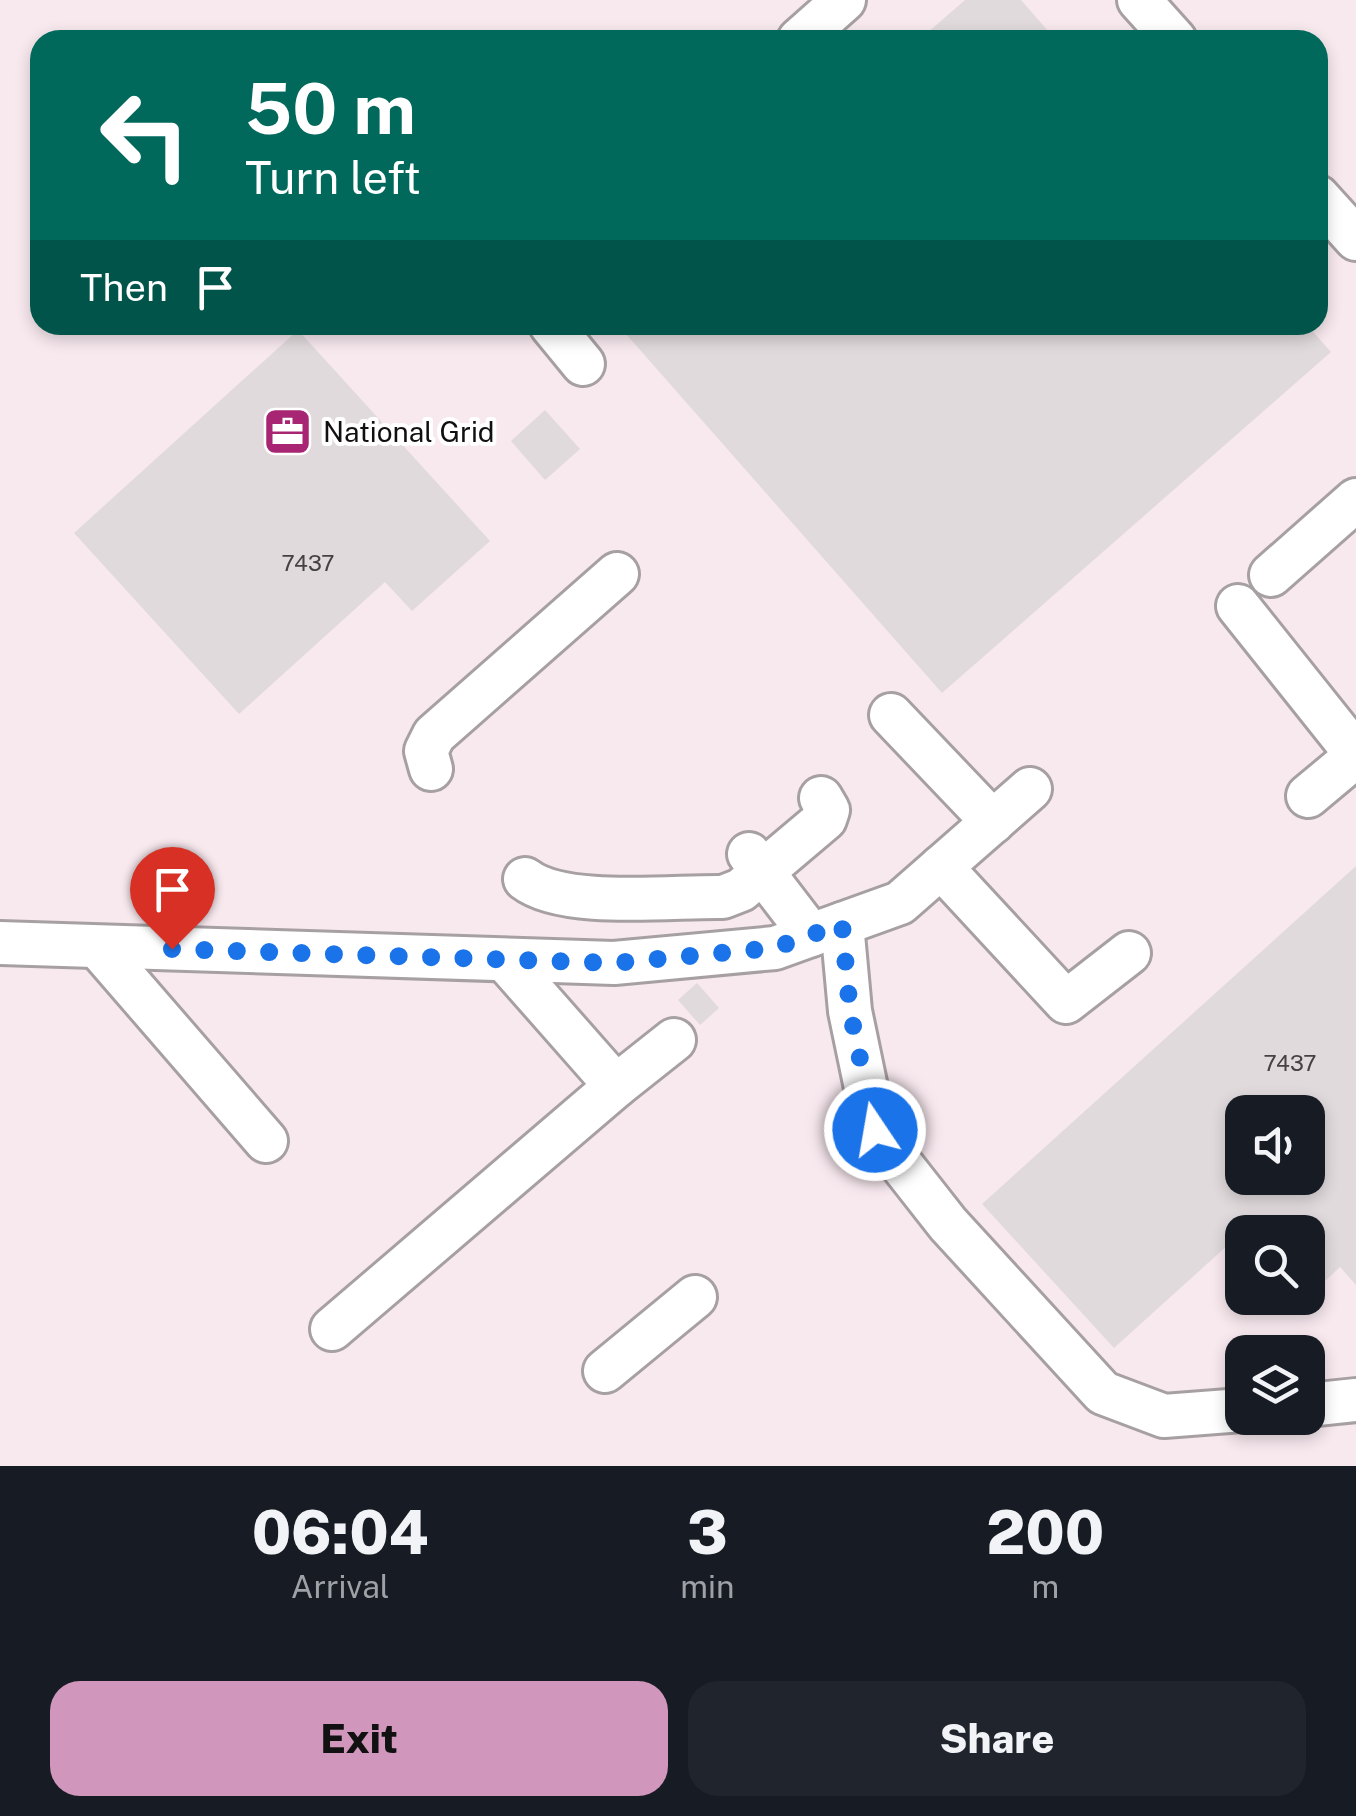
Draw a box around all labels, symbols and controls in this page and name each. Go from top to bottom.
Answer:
text: 50 m [245,67,416,150]
icon: left [80,70,210,200]
text: Turn left [245,151,421,204]
icon: arrive [188,260,243,315]
text: Then [80,265,168,310]
office icon: National Grid [262,406,314,458]
place label: National Grid [323,415,495,448]
house number: 7437 [281,550,335,576]
pin [130,847,215,950]
icon: arrive [145,862,200,917]
house number: 7437 [1263,1050,1317,1076]
position arrow [823,1078,927,1182]
map controls [1225,1095,1325,1435]
button: sound [1225,1095,1325,1195]
button: search [1225,1215,1325,1315]
button: layers [1225,1335,1325,1435]
text: 06:04 [252,1497,429,1568]
text: 3 [687,1497,728,1568]
text: 200 [986,1497,1104,1568]
text: Arrival [291,1568,390,1605]
text: min [680,1568,735,1605]
text: m [1031,1568,1059,1605]
button: Exit [50,1681,668,1796]
button: Share [688,1681,1306,1796]

